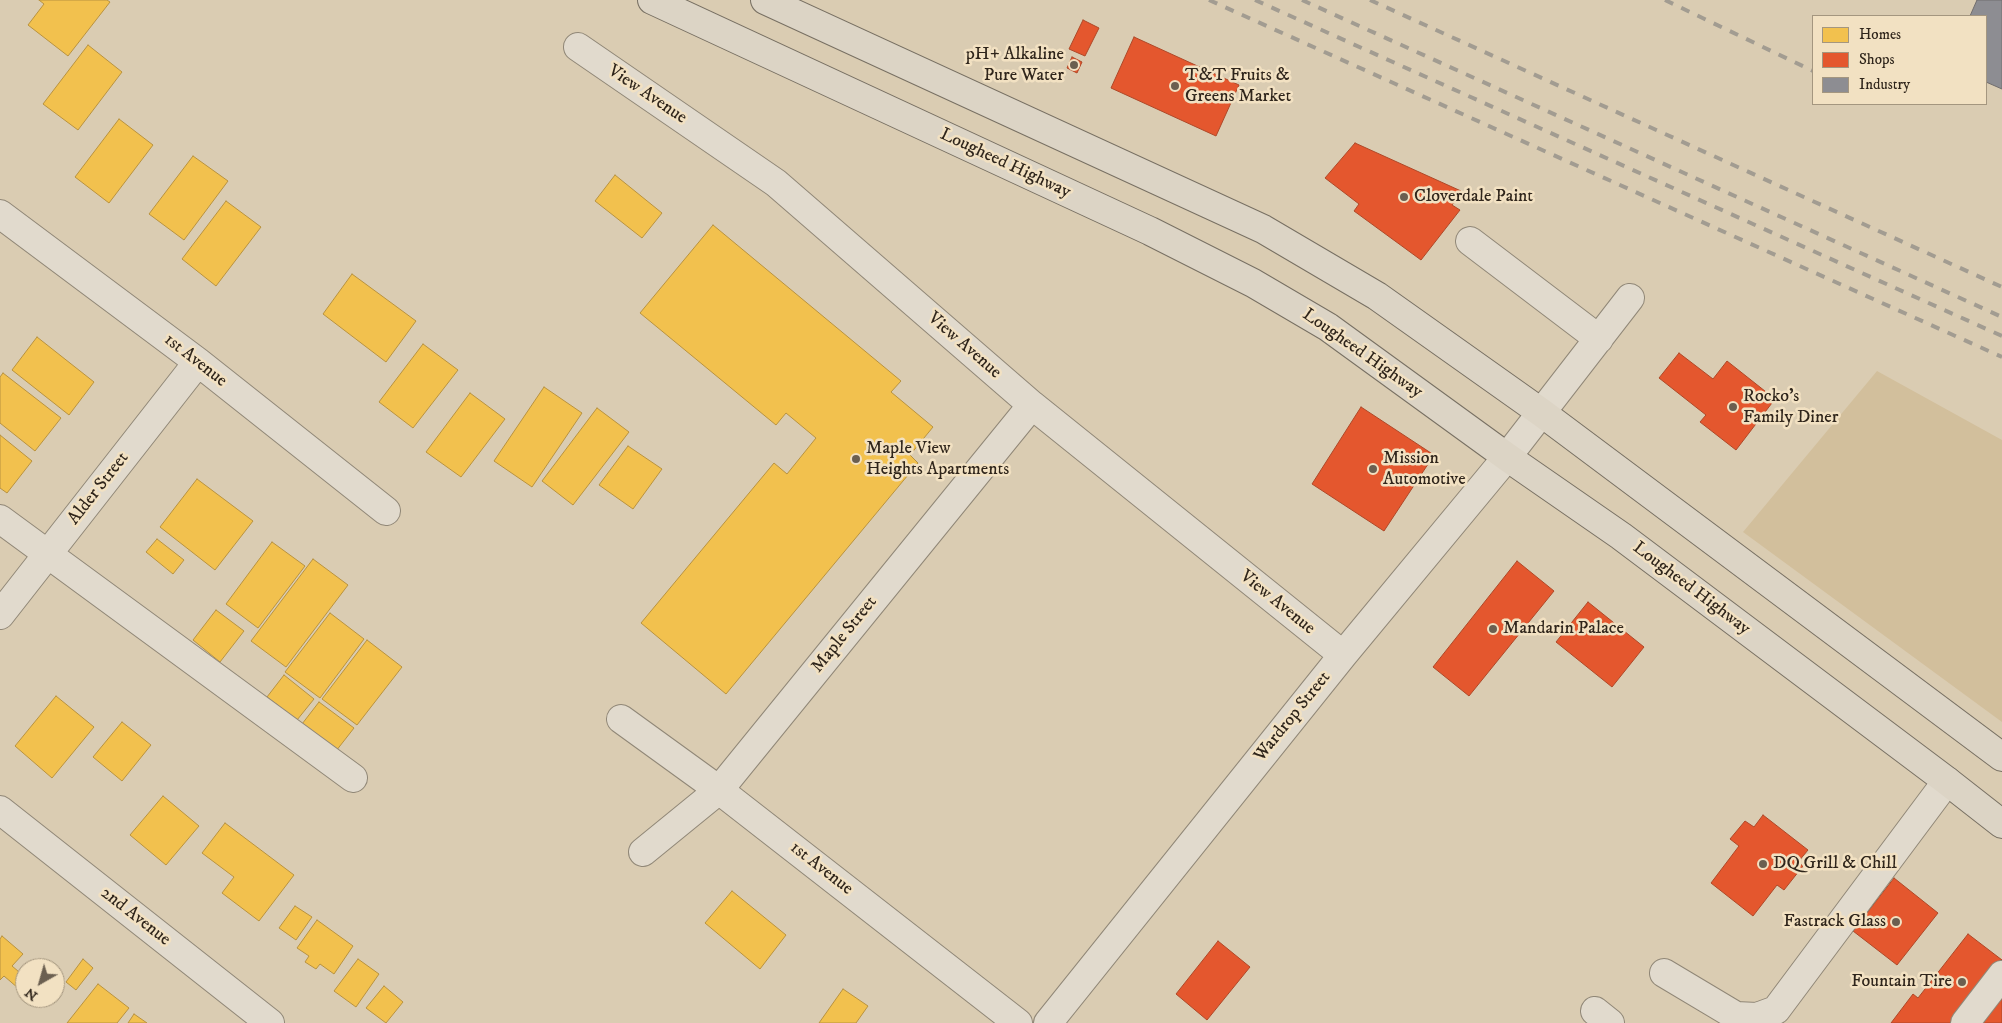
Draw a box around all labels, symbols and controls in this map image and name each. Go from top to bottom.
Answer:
legend [1812,15,1987,105]
text: Homes [1859,25,1901,44]
place label: pH+ Alkaline Pure Water [966,44,1064,86]
text: Shops [1859,50,1895,69]
marker: pH+ Alkaline Pure Water [1068,59,1080,71]
street label: View Avenue [603,61,691,129]
place label: T&T Fruits & Greens Market [1185,65,1291,108]
text: Industry [1859,75,1910,94]
marker: T&T Fruits & Greens Market [1169,80,1181,92]
street label: Lougheed Highway [936,124,1074,204]
place label: Cloverdale Paint [1414,186,1533,208]
marker: Cloverdale Paint [1398,191,1410,203]
street label: Lougheed Highway [1298,305,1426,403]
street label: View Avenue [923,308,1005,384]
street label: 1st Avenue [159,330,231,392]
place label: Rocko's Family Diner [1743,386,1838,428]
marker: Rocko's Family Diner [1727,401,1739,413]
place label: Maple View Heights Apartments [866,438,1009,480]
street label: Alder Street [64,448,134,530]
place label: Mission Automotive [1383,448,1466,490]
marker: Maple View Heights Apartments [850,453,862,465]
marker: Mission Automotive [1367,463,1379,475]
street label: Lougheed Highway [1628,538,1754,640]
street label: View Avenue [1235,566,1319,640]
street label: Maple Street [808,592,882,678]
place label: Mandarin Palace [1503,618,1624,640]
marker: Mandarin Palace [1487,623,1499,635]
street label: Wardrop Street [1250,668,1336,766]
street label: 1st Avenue [785,838,857,900]
place label: DQ Grill & Chill [1773,853,1897,875]
marker: DQ Grill & Chill [1757,858,1769,870]
street label: 2nd Avenue [96,883,174,951]
place label: Fastrack Glass [1784,911,1886,933]
marker: Fastrack Glass [1890,916,1902,928]
north arrow [15,958,65,1008]
place label: Fountain Tire [1851,971,1952,993]
marker: Fountain Tire [1956,976,1968,988]
text: N [21,983,41,1005]

